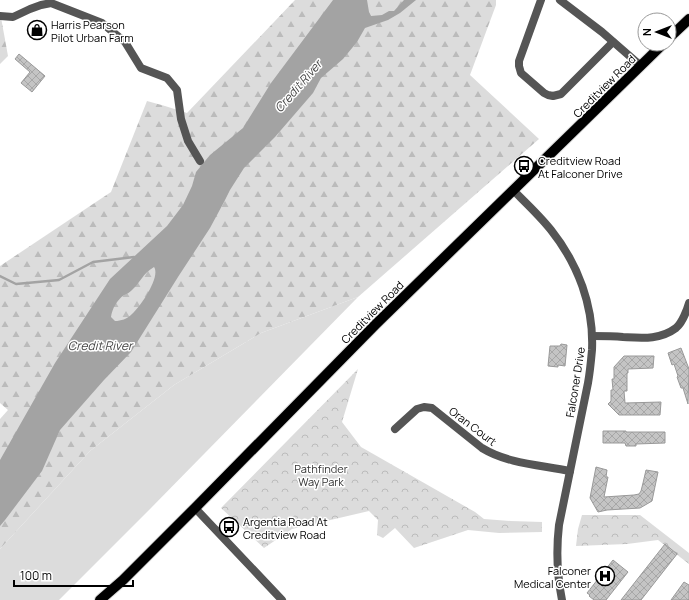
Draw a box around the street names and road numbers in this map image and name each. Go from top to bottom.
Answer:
street label: Creditview Road [569,51,639,121]
street label: Creditview Road [337,277,407,347]
street label: Falconer Drive [562,345,588,418]
street label: Oran Court [446,403,500,449]

